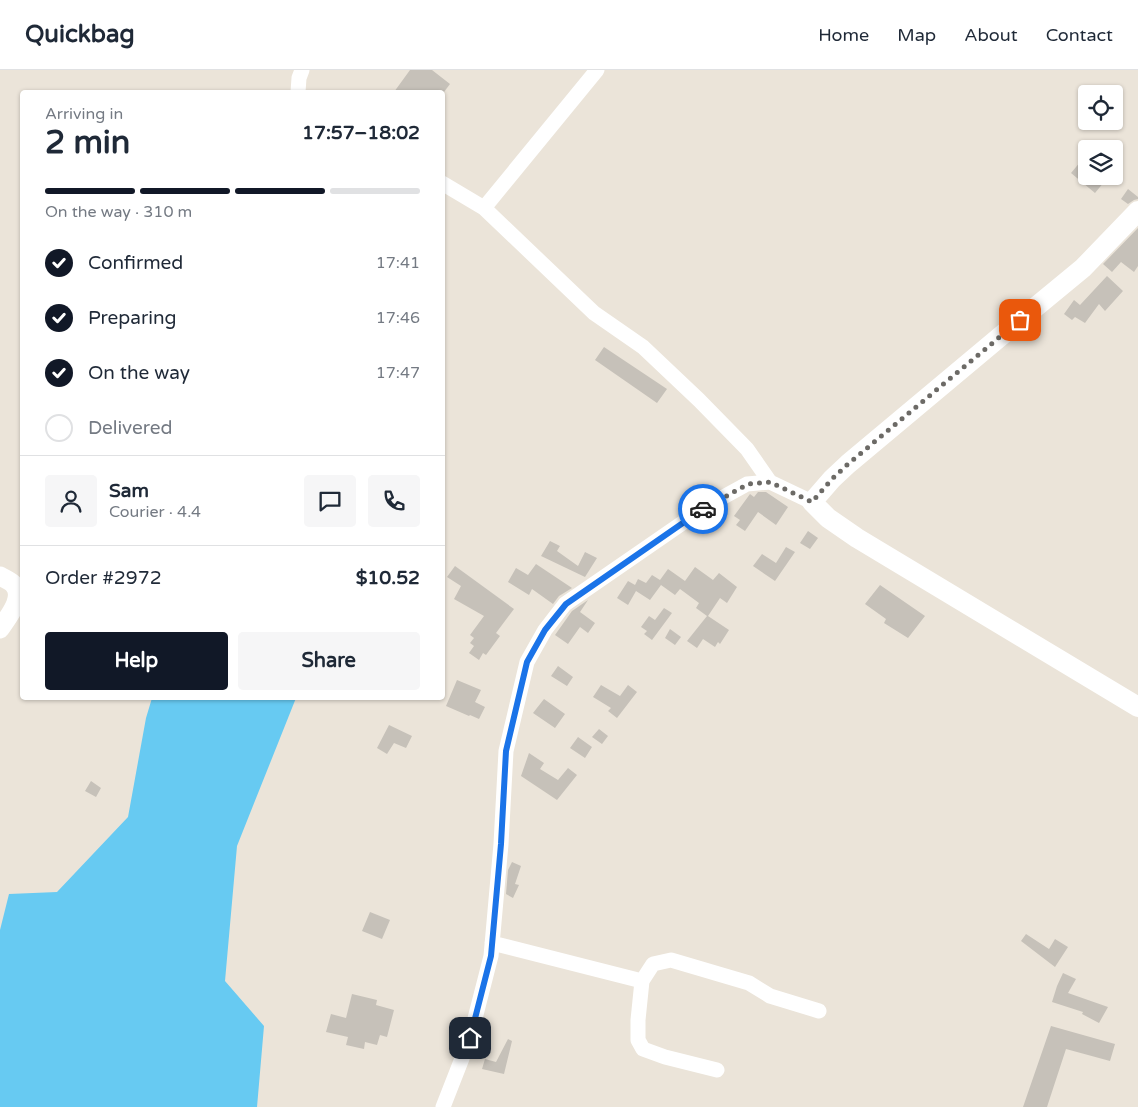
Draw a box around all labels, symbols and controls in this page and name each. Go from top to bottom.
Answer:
text: Quickbag [25,20,135,49]
text: Home [818,24,869,46]
text: Map [897,24,936,46]
text: About [964,24,1018,46]
text: Contact [1046,24,1113,46]
map controls [1078,85,1123,185]
button: locate [1078,85,1123,130]
text: Arriving in [45,104,123,124]
text: 17:57–18:02 [302,122,420,144]
text: 2 min [45,124,130,162]
button: layers [1078,140,1123,185]
text: On the way · 310 m [45,202,192,222]
icon: check [45,249,73,277]
text: Confirmed [88,252,183,274]
text: 17:41 [376,253,420,273]
pin [999,299,1041,341]
icon: check [45,304,73,332]
icon: bag [1006,306,1034,334]
text: Preparing [88,307,177,329]
text: 17:46 [376,308,420,328]
icon: check [45,359,73,387]
text: On the way [88,362,190,384]
text: 17:47 [376,363,420,383]
text: Delivered [88,417,173,439]
button: person [45,475,97,527]
button: chat [304,475,356,527]
button: phone [368,475,420,527]
text: Sam [109,480,149,502]
courier [678,484,728,534]
icon: car [689,495,717,523]
text: Courier · 4.4 [109,502,201,522]
text: Order #2972 [45,567,162,589]
text: $10.52 [356,567,420,589]
button: Help [45,632,228,690]
button: Share [238,632,420,690]
pin [449,1017,491,1059]
icon: home [456,1024,484,1052]

